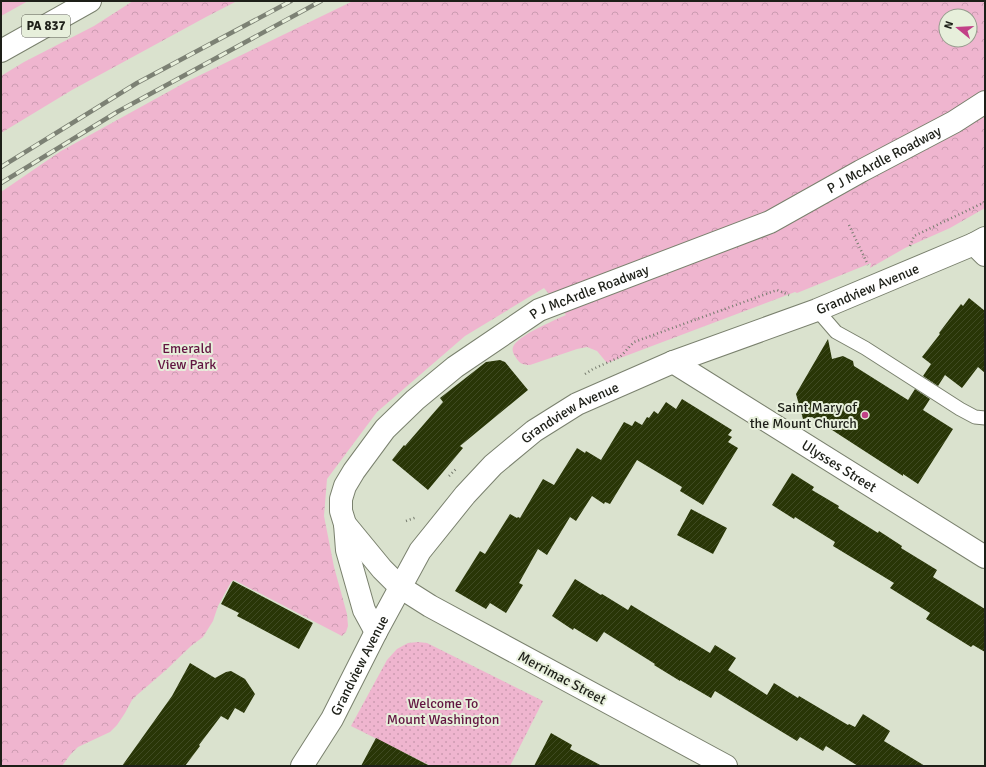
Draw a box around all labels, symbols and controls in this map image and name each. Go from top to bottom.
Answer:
north arrow [938,8,978,48]
road number: PA 837 [22,15,70,37]
text: N [942,19,956,31]
street label: P J McArdle Roadway [824,122,944,197]
street label: P J McArdle Roadway [526,260,652,323]
street label: Grandview Avenue [813,260,922,318]
park label: Emerald View Park [158,340,216,373]
street label: Grandview Avenue [517,378,621,447]
place label: Saint Mary of the Mount Church [750,399,858,432]
marker: Saint Mary of the Mount Church [860,410,870,420]
street label: Ulysses Street [799,436,880,496]
street label: Grandview Avenue [327,612,392,718]
street label: Merrimac Street [515,648,609,708]
park label: Welcome To Mount Washington [387,695,499,728]

